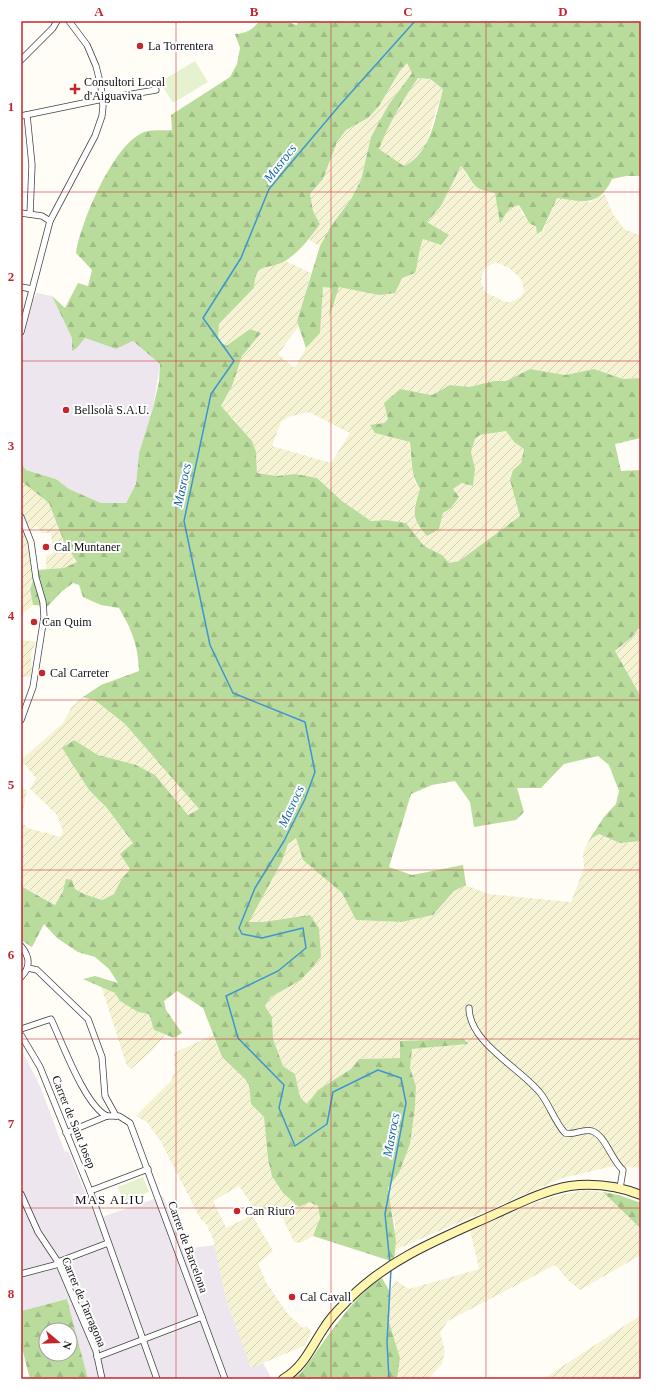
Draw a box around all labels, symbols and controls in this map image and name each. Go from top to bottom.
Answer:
text: A [94,4,104,19]
text: B [250,4,259,19]
text: C [403,4,413,19]
text: D [558,4,568,19]
place label: La Torrentera [148,39,214,53]
marker: La Torrentera [135,41,145,51]
place label: Consultori Local d'Aiguaviva [84,75,166,103]
marker: Consultori Local d'Aiguaviva [69,83,81,95]
text: 1 [8,99,14,114]
water label: Masrocs [260,141,300,186]
text: 2 [8,269,14,284]
place label: Bellsolà S.A.U. [74,403,149,417]
marker: Bellsolà S.A.U. [61,405,71,415]
text: 3 [8,438,15,453]
water label: Masrocs [170,462,194,509]
place label: Cal Muntaner [54,540,120,554]
marker: Cal Muntaner [41,542,51,552]
text: 4 [8,608,15,623]
place label: Can Quim [42,615,92,629]
marker: Can Quim [29,617,39,627]
place label: Cal Carreter [50,666,109,680]
marker: Cal Carreter [37,668,47,678]
text: 5 [8,777,15,792]
water label: Masrocs [274,783,307,830]
text: 6 [8,947,15,962]
street label: Carrer de Sant Josep [49,1073,99,1171]
water label: Masrocs [379,1112,403,1159]
text: 7 [8,1116,15,1131]
district label: MAS ALIU [75,1192,145,1207]
street label: Carrer de Barcelona [165,1199,211,1295]
place label: Can Riuró [245,1204,295,1218]
marker: Can Riuró [232,1206,242,1216]
street label: Carrer de Tarragona [59,1255,110,1350]
text: 8 [8,1286,15,1301]
place label: Cal Cavall [300,1290,352,1304]
marker: Cal Cavall [287,1292,297,1302]
north arrow [38,1322,78,1362]
text: N [60,1340,74,1351]

